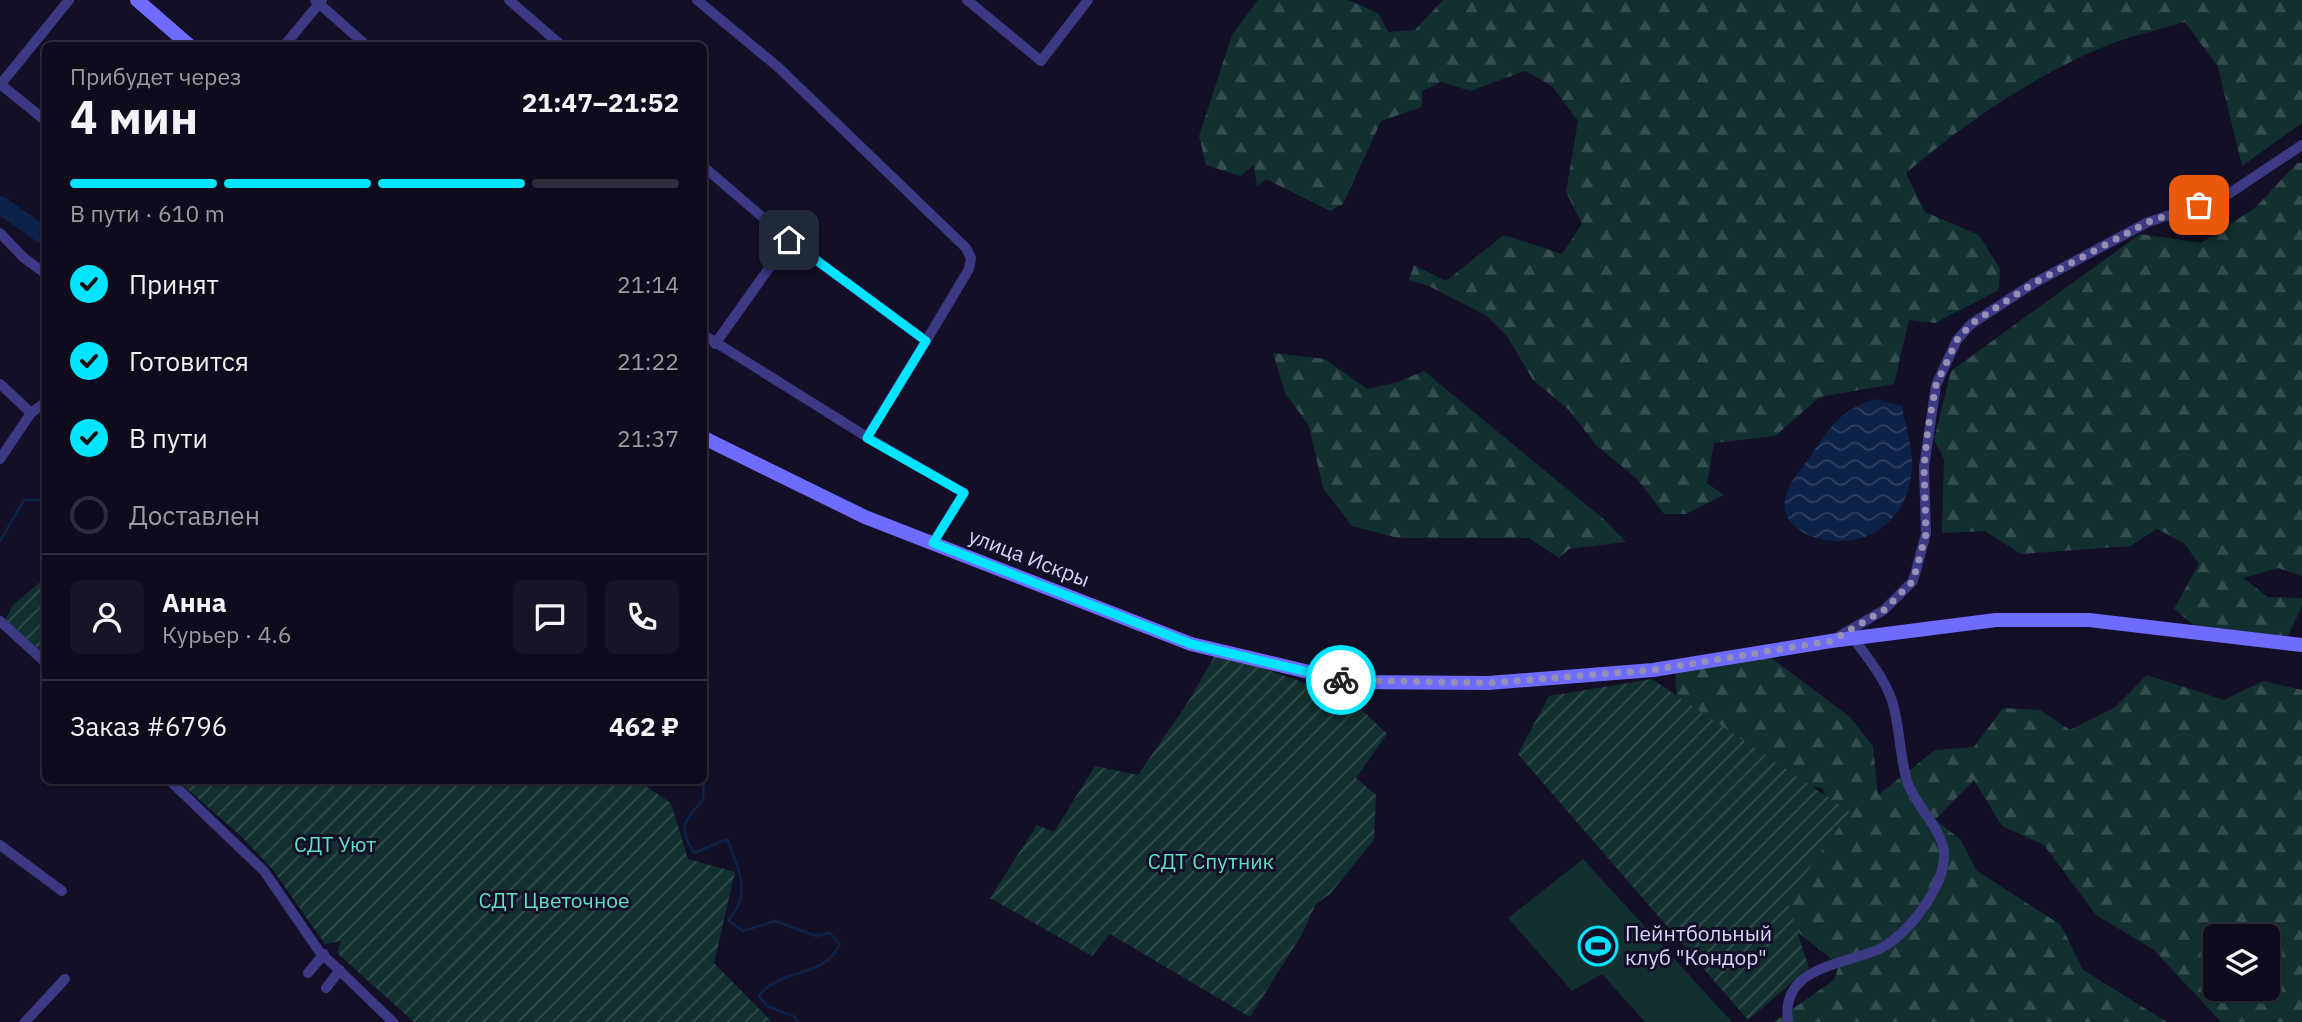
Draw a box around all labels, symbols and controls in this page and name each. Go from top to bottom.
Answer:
text: Прибудет через [70,61,242,91]
text: 21:47–21:52 [522,85,679,119]
text: 4 мин [70,87,198,147]
pin [2169,175,2229,235]
icon: bag [2180,186,2218,224]
text: В пути · 610 m [70,198,225,228]
pin [759,210,819,270]
icon: home [770,221,808,259]
icon: check [70,265,108,303]
text: Принят [129,267,219,301]
text: 21:14 [617,269,679,299]
icon: check [70,342,108,380]
text: Готовится [129,344,249,378]
text: 21:22 [617,346,679,376]
icon: check [70,419,108,457]
text: В пути [129,421,208,455]
text: 21:37 [617,423,679,453]
text: Доставлен [129,498,260,532]
street label: улица Искры [965,521,1094,593]
button: person [70,580,144,654]
button: chat [513,580,587,654]
button: phone [605,580,679,654]
text: Анна [162,585,226,619]
text: Курьер · 4.6 [162,619,292,649]
courier [1306,645,1376,715]
icon: bike [1322,661,1360,699]
text: Заказ #6796 [70,709,227,743]
text: 462 ₽ [609,709,679,743]
park label: СДТ Уют [294,830,376,858]
park label: СДТ Спутник [1148,847,1274,875]
park label: СДТ Цветочное [478,886,630,914]
place label: Пейнтбольный клуб "Кондор" [1625,919,1772,971]
map controls [2203,924,2280,1001]
button: layers [2203,924,2280,1001]
sports icon: Пейнтбольный клуб "Кондор" [1577,925,1619,967]

